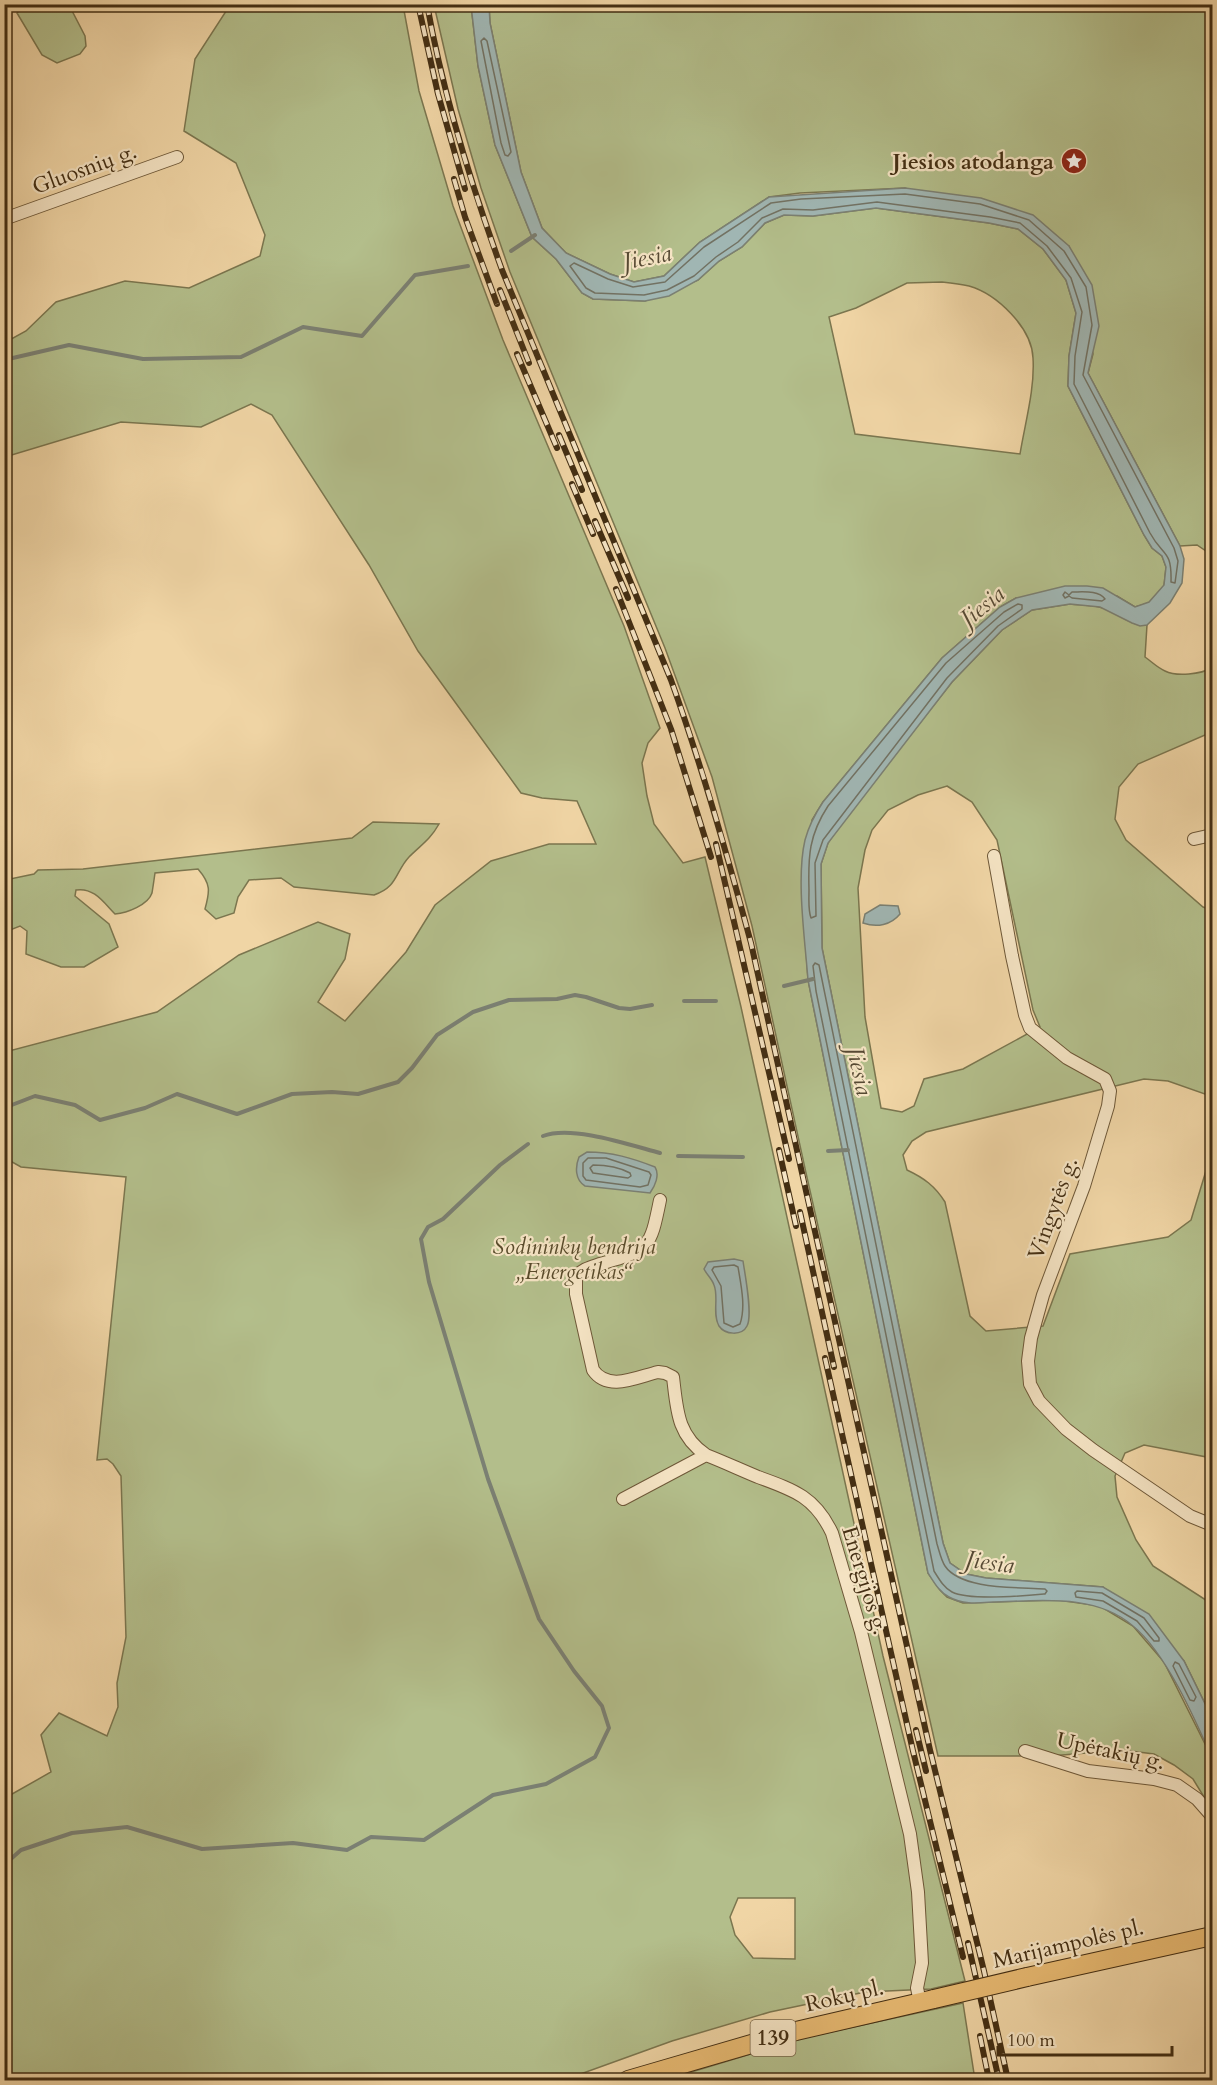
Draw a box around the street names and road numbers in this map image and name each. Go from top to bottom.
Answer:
street label: Gluosnių g. [28,136,141,202]
street label: Vingytės g. [1021,1153,1085,1264]
street label: Energijos g. [834,1522,896,1638]
street label: Upėtakių g. [1054,1725,1168,1777]
street label: Marijampolės pl. [990,1912,1147,1976]
street label: Rokų pl. [802,1972,886,2020]
road number: 139 [750,2020,796,2056]

